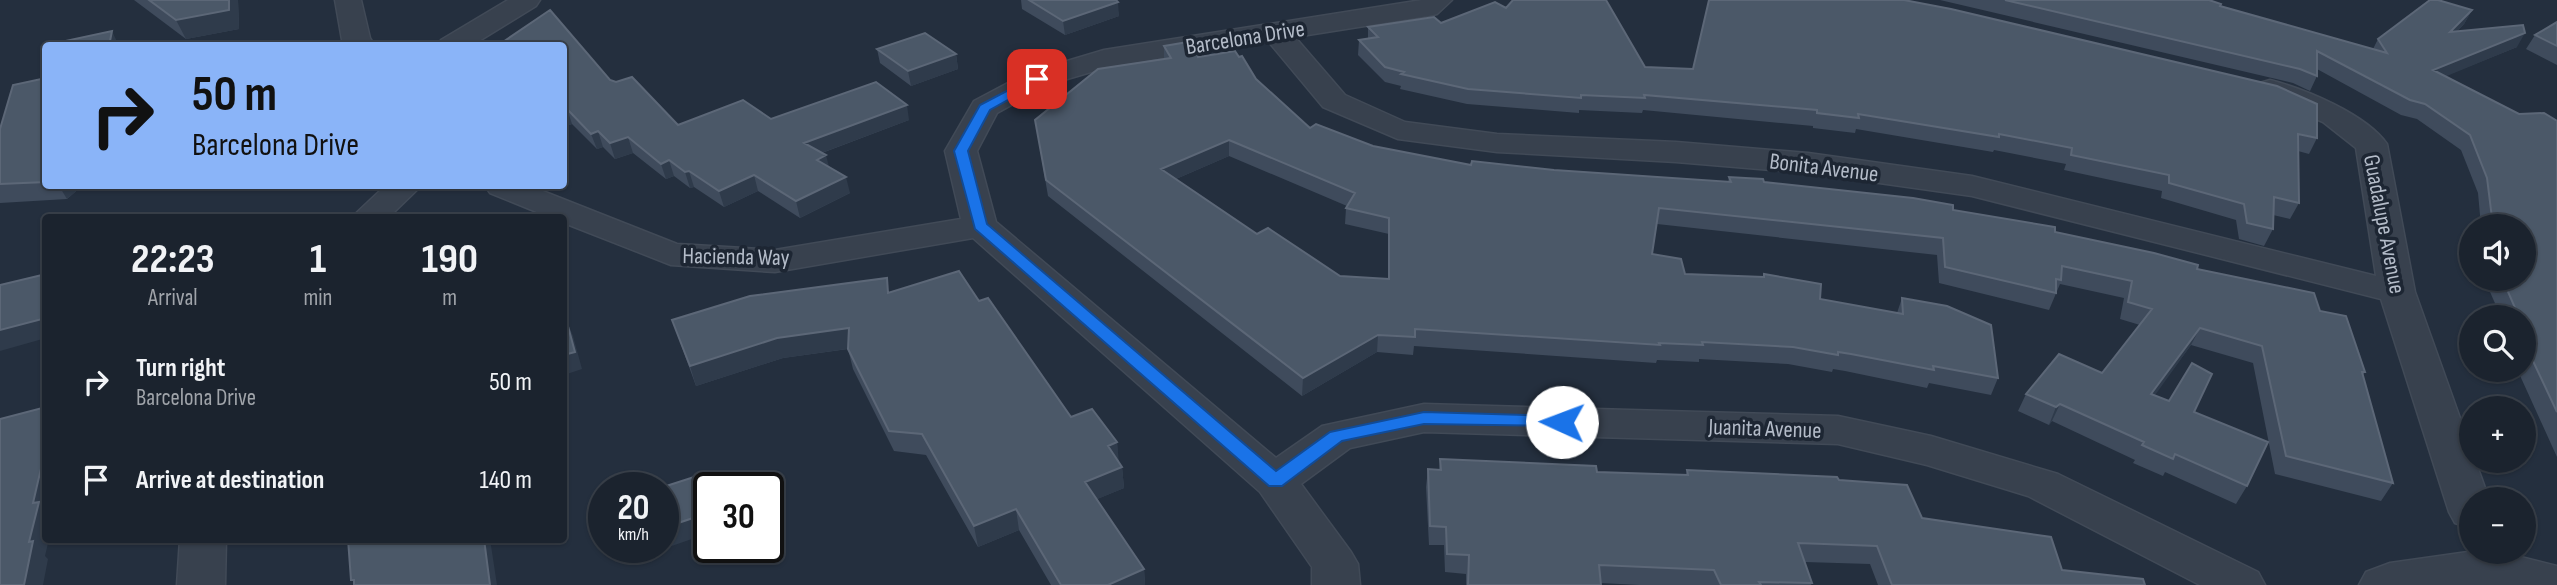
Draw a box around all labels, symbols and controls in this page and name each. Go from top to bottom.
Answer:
street label: Barcelona Drive [1184,15,1307,61]
pin [1007,49,1067,109]
icon: arrive [1018,60,1056,98]
text: 50 m [192,66,277,125]
icon: right [77,70,168,161]
text: Barcelona Drive [192,126,359,165]
street label: Bonita Avenue [1768,147,1880,189]
street label: Guadalupe Avenue [2357,152,2411,296]
map controls [2459,214,2536,564]
button: sound [2459,214,2536,291]
text: 22:23 [131,234,215,285]
text: 1 [310,234,326,285]
text: 190 [422,234,478,285]
street label: Hacienda Way [682,242,790,272]
text: Arrival [148,284,198,312]
text: min [304,284,332,312]
text: m [442,284,457,312]
button: search [2459,305,2536,382]
text: Turn right [136,353,225,384]
icon: right [77,363,115,401]
text: 50 m [489,367,532,398]
text: Barcelona Drive [136,384,256,412]
position arrow [1525,385,1599,459]
button: + [2459,396,2536,473]
street label: Juanita Avenue [1707,413,1822,445]
icon: arrive [77,461,115,499]
text: Arrive at destination [136,465,324,496]
text: 140 m [480,465,532,496]
speed limit sign: 30 [693,472,784,563]
text: 20 [618,487,650,530]
button: − [2459,487,2536,564]
text: km/h [618,524,649,545]

